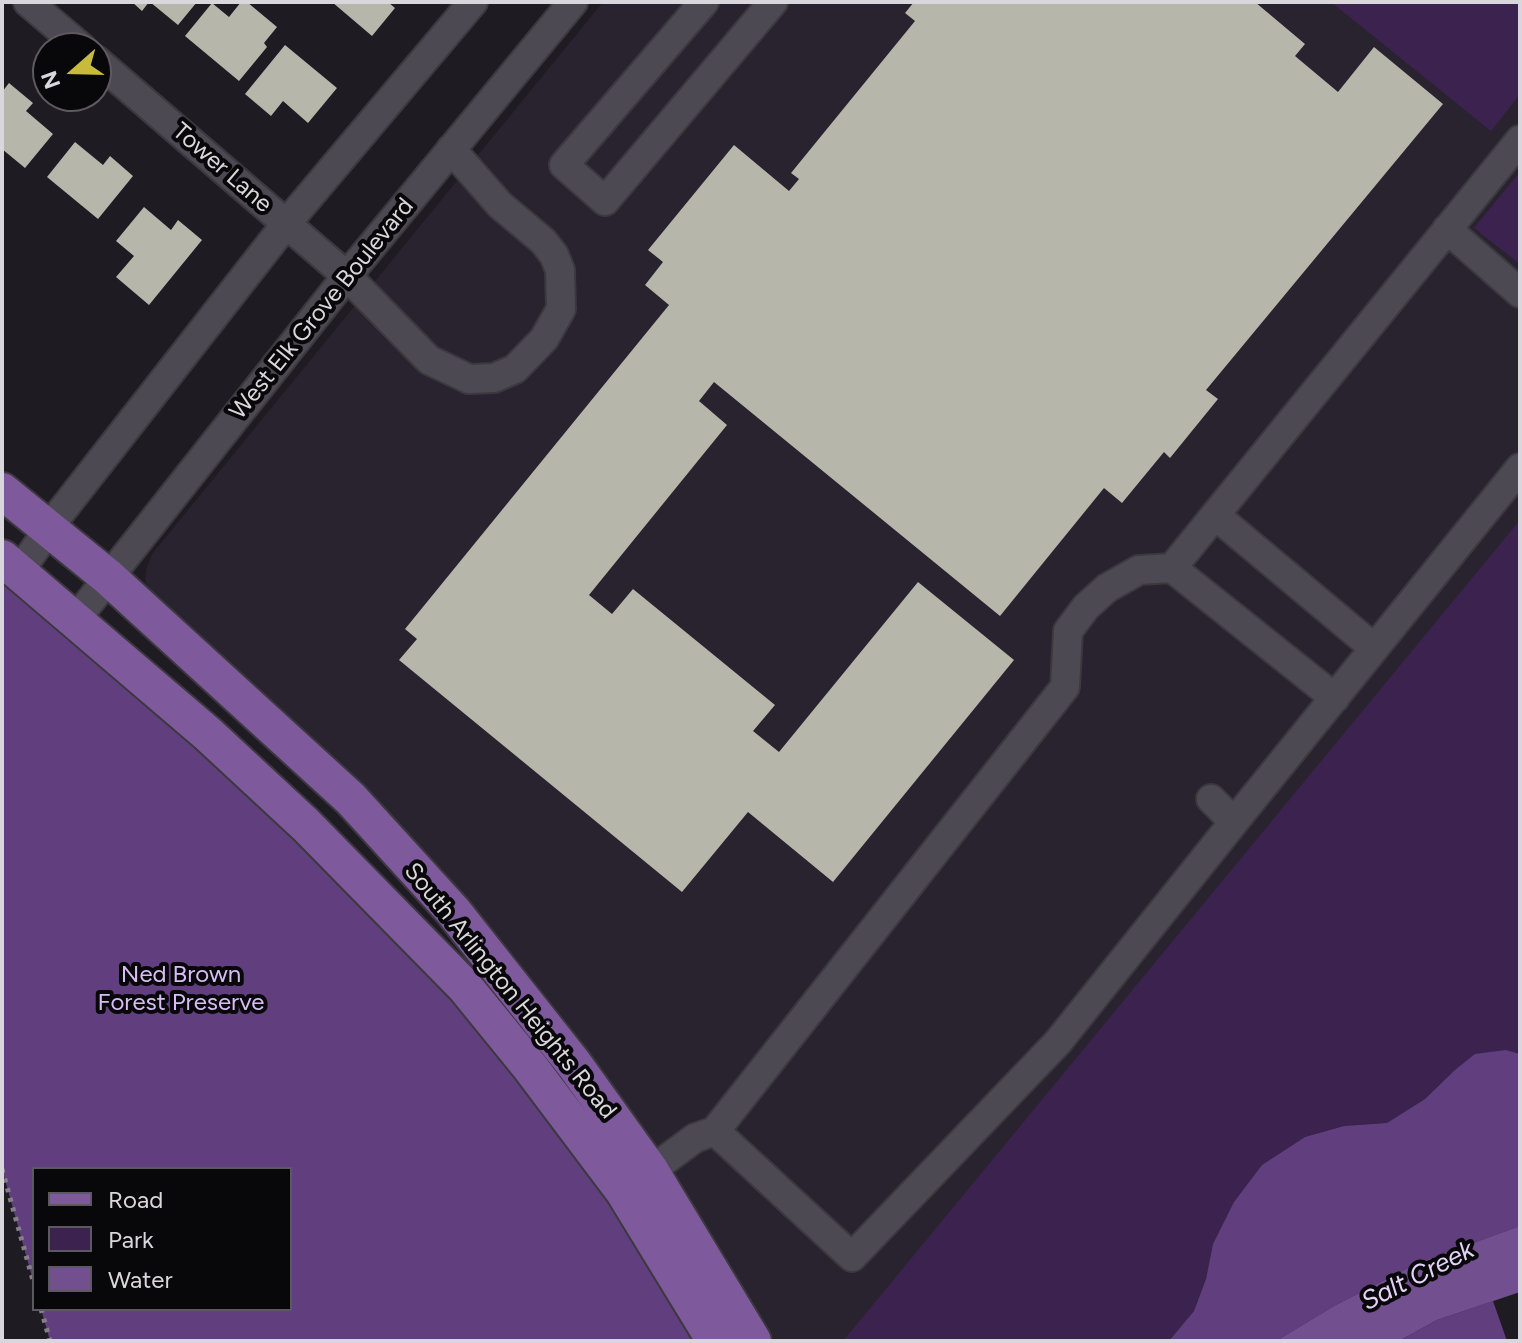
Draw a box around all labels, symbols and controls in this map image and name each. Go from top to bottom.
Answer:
north arrow [32,32,112,112]
text: N [35,67,66,92]
street label: Tower Lane [166,117,278,219]
street label: West Elk Grove Boulevard [224,193,420,425]
street label: South Arlington Heights Road [398,857,622,1125]
park label: Ned Brown Forest Preserve [98,961,264,1017]
legend [32,1167,292,1311]
text: Road [108,1185,163,1214]
text: Park [108,1225,154,1254]
water label: Salt Creek [1357,1234,1479,1318]
text: Water [108,1265,173,1294]

